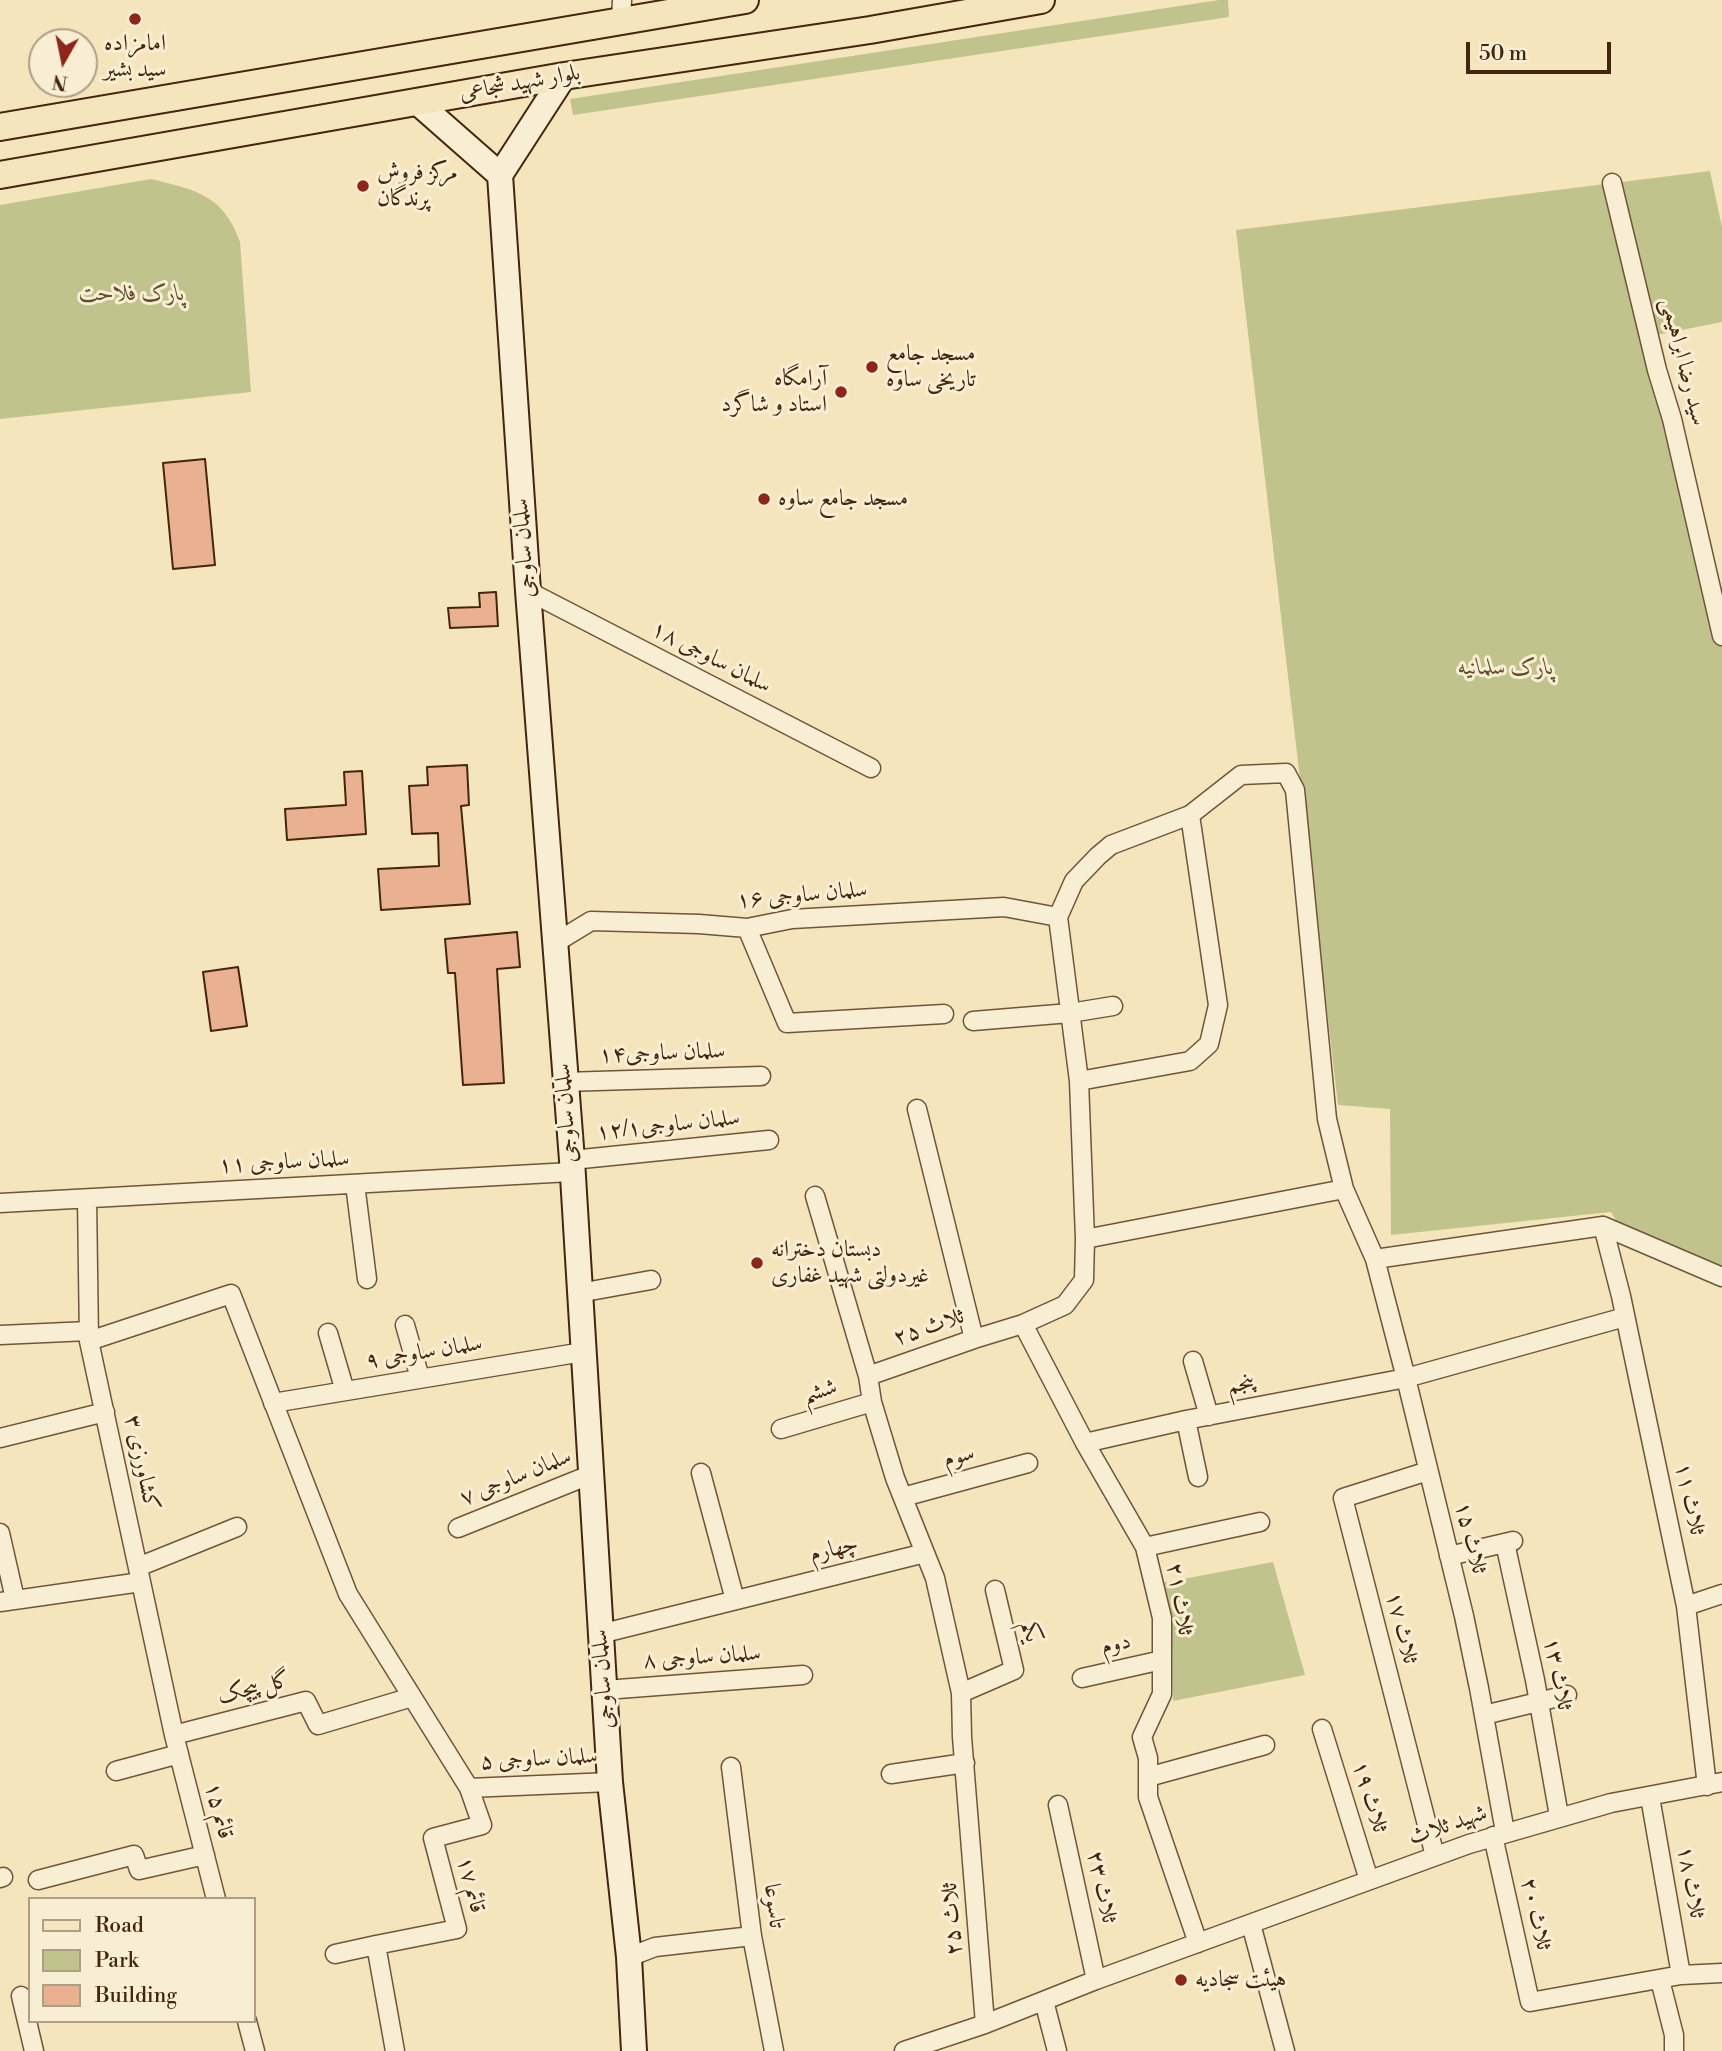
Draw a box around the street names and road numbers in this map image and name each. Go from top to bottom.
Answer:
street label: بلوار شهید شجاعی [457,60,583,108]
street label: سید رضا ابراهیمی [1654,295,1712,429]
street label: سلمان ساوجی [508,497,542,599]
street label: سلمان ساوجی ۱۸ [646,616,776,700]
street label: سلمان ساوجی ۱۶ [735,877,869,915]
street label: سلمان ساوجی۱۴ [598,1038,726,1070]
street label: سلمان ساوجی [550,1062,584,1164]
street label: سلمان ساوجی۱۲/۱ [595,1105,741,1147]
street label: سلمان ساوجی ۱۱ [218,1146,350,1180]
street label: ثلاث ۲۵ [890,1303,968,1353]
street label: سلمان ساوجی ۹ [364,1330,484,1376]
street label: پنجم [1225,1369,1257,1401]
street label: ششم [799,1374,841,1410]
street label: کشاورزی ۳ [117,1413,165,1513]
street label: سوم [940,1440,978,1474]
street label: سلمان ساوجی ۷ [456,1443,576,1513]
street label: ثلاث ۱۱ [1668,1460,1710,1538]
street label: ثلاث ۱۵ [1448,1499,1492,1577]
street label: چهارم [807,1531,861,1569]
street label: ثلاث ۲۱ [1160,1561,1198,1637]
street label: ثلاث ۱۷ [1379,1589,1423,1667]
street label: یکم [1014,1619,1046,1645]
street label: سلمان ساوجی [587,1628,621,1730]
street label: دوم [1098,1628,1134,1662]
street label: ثلاث ۱۳ [1536,1635,1578,1713]
street label: سلمان ساوجی ۸ [642,1640,762,1676]
street label: گل پیچک [215,1667,293,1711]
street label: سلمان ساوجی ۵ [479,1743,599,1777]
street label: ثلاث ۱۹ [1345,1758,1393,1836]
street label: قائم ۱۵ [198,1780,238,1842]
street label: شهید ثلاث [1405,1800,1491,1852]
street label: ثلاث ۱۸ [1670,1844,1710,1920]
street label: ثلاث ۲۳ [1080,1848,1122,1926]
street label: قائم ۱۷ [450,1854,490,1916]
street label: ثلاث ۲۰ [1513,1875,1557,1953]
street label: تاسوعا [757,1882,789,1930]
street label: ثلاث ۲۵ [937,1882,969,1956]

